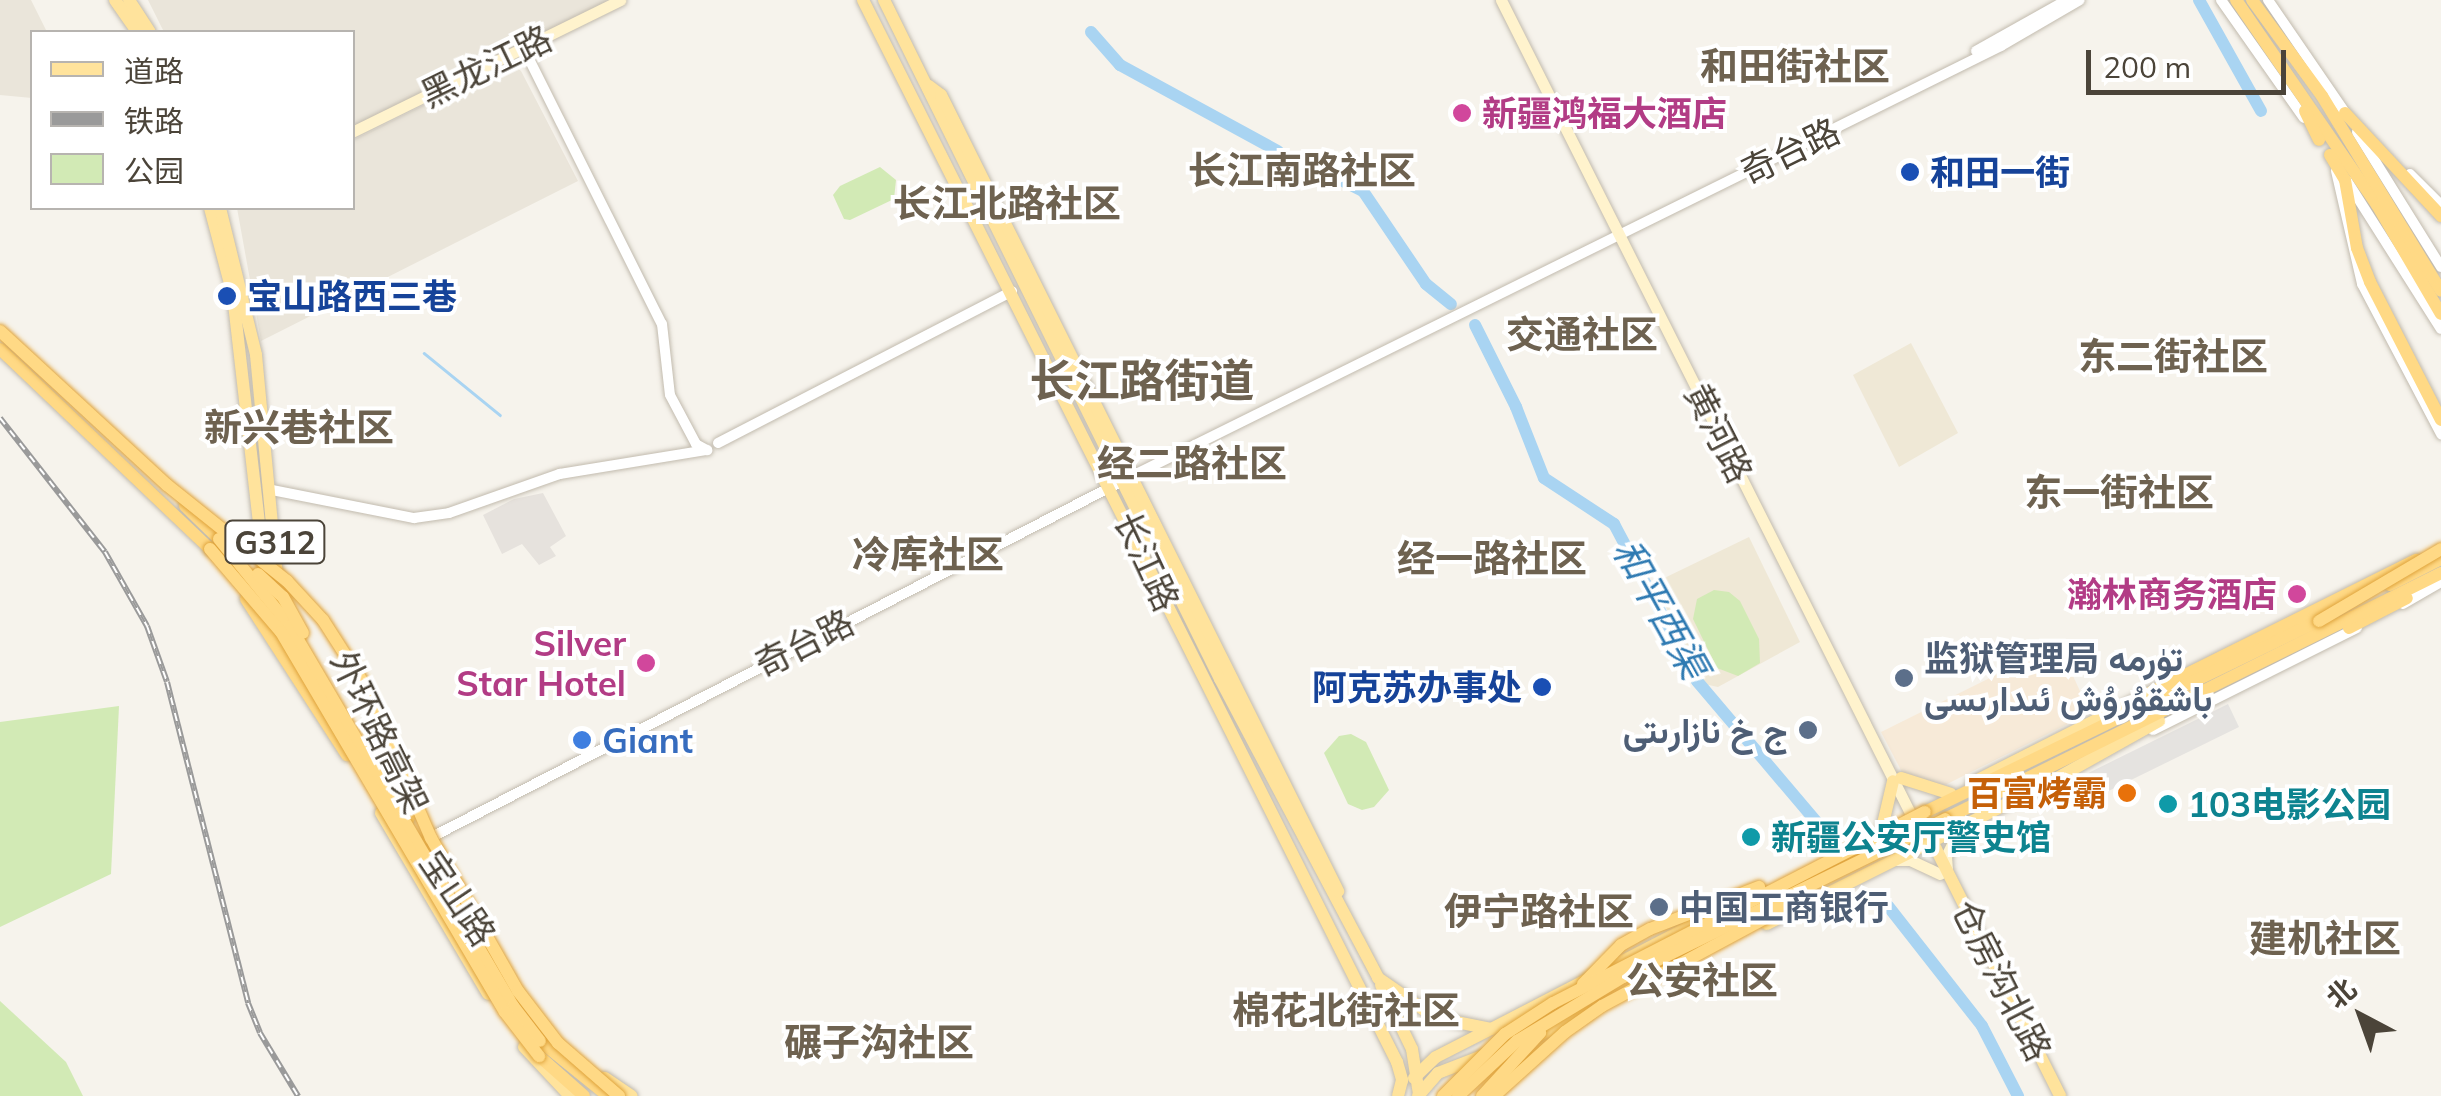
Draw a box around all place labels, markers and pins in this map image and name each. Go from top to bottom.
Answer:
place label: 新疆鸿福大酒店 [1482,92,1727,134]
marker: 新疆鸿福大酒店 [1451,102,1473,124]
place label: 和田一街 [1930,151,2070,193]
marker: 和田一街 [1899,161,1921,183]
place label: 宝山路西三巷 [247,275,457,317]
marker: 宝山路西三巷 [216,285,238,307]
place label: 瀚林商务酒店 [2067,573,2277,615]
marker: 瀚林商务酒店 [2286,583,2308,605]
place label: Silver Star Hotel [456,622,626,704]
place label: 监狱管理局 تۈرمە باشقۇرۇش ئىدارىسى [1924,637,2213,719]
marker: Silver Star Hotel [635,652,657,674]
place label: 阿克苏办事处 [1312,666,1522,708]
marker: 监狱管理局 تۈرمە باشقۇرۇش ئىدارىسى [1893,667,1915,689]
marker: 阿克苏办事处 [1531,676,1553,698]
place label: ج خ نازارىتى [1623,709,1788,751]
place label: Giant [602,719,693,761]
marker: ج خ نازارىتى [1797,719,1819,741]
marker: Giant [571,729,593,751]
place label: 百富烤霸 [1967,772,2107,814]
marker: 百富烤霸 [2116,782,2138,804]
place label: 103电影公园 [2188,783,2391,825]
marker: 103电影公园 [2157,793,2179,815]
place label: 新疆公安厅警史馆 [1771,816,2051,858]
marker: 新疆公安厅警史馆 [1740,826,1762,848]
place label: 中国工商银行 [1679,886,1889,928]
marker: 中国工商银行 [1648,896,1670,918]

